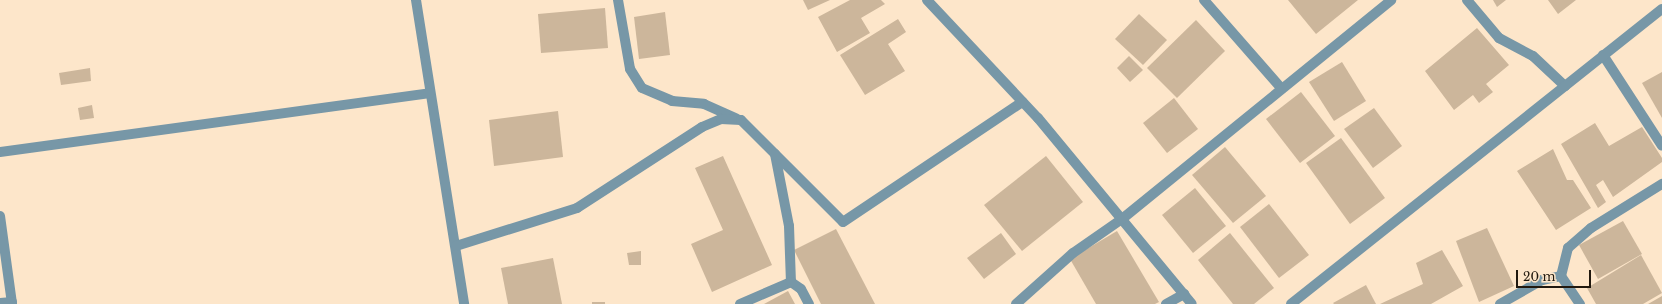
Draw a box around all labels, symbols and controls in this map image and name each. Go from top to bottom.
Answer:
scale bar [1518,262,1593,288]
text: 20 m [1523,269,1555,284]

